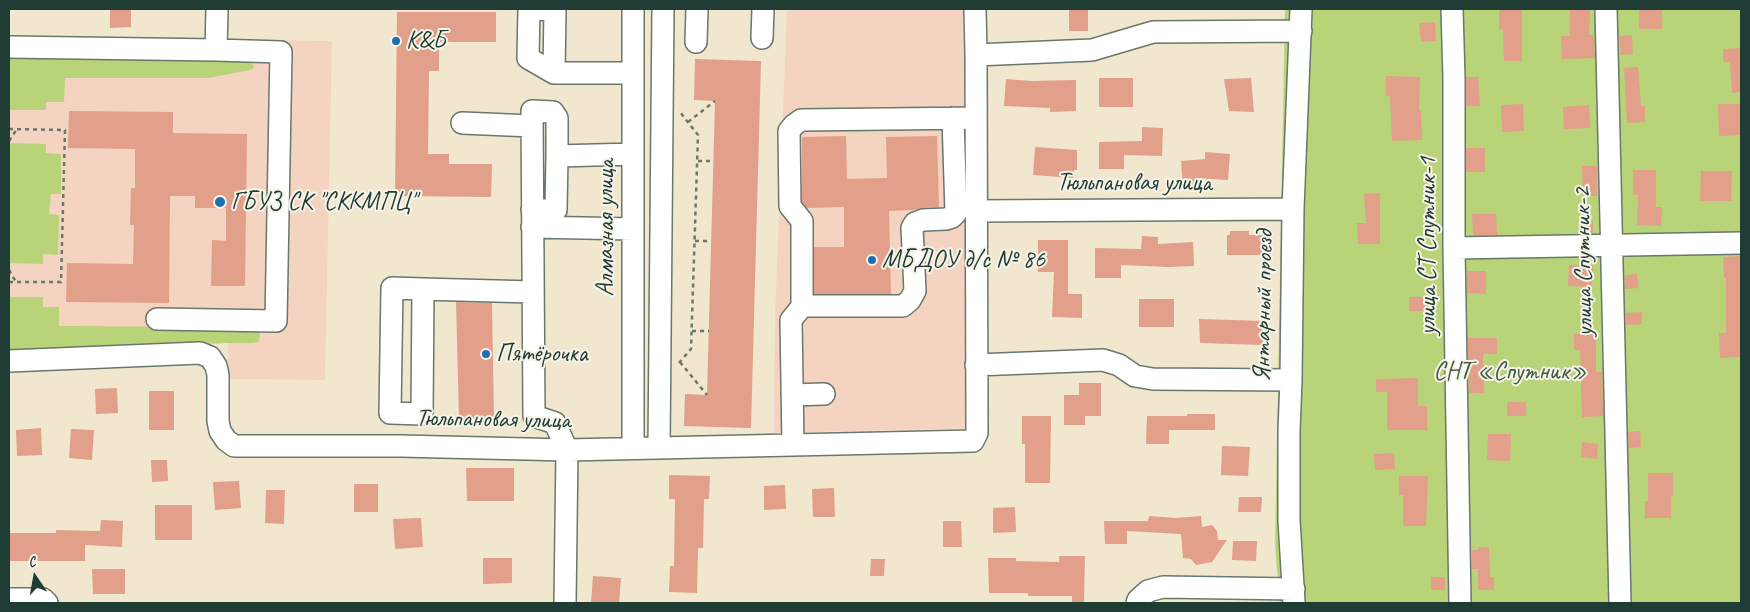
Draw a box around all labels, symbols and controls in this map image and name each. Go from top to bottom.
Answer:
place label: К&Б [406,26,445,56]
marker: К&Б [390,35,402,47]
street label: улица СТ Спутник-1 [1413,157,1443,335]
street label: Алмазная улица [591,160,621,296]
street label: Тюльпановая улица [1057,168,1211,198]
place label: ГБУЗ СК "СККМПЦ" [231,187,416,217]
street label: улица Спутник-2 [1568,187,1600,337]
marker: ГБУЗ СК "СККМПЦ" [213,195,227,209]
street label: Янтарный проезд [1248,230,1280,382]
place label: МБДОУ д/с № 86 [882,245,1045,275]
marker: МБДОУ д/с № 86 [866,254,878,266]
place label: Пятёрочка [496,339,588,369]
marker: Пятёрочка [480,348,492,360]
park label: СНТ «Спутник» [1433,357,1587,387]
street label: Тюльпановая улица [415,404,571,436]
north arrow [10,552,60,602]
text: С [27,553,37,571]

